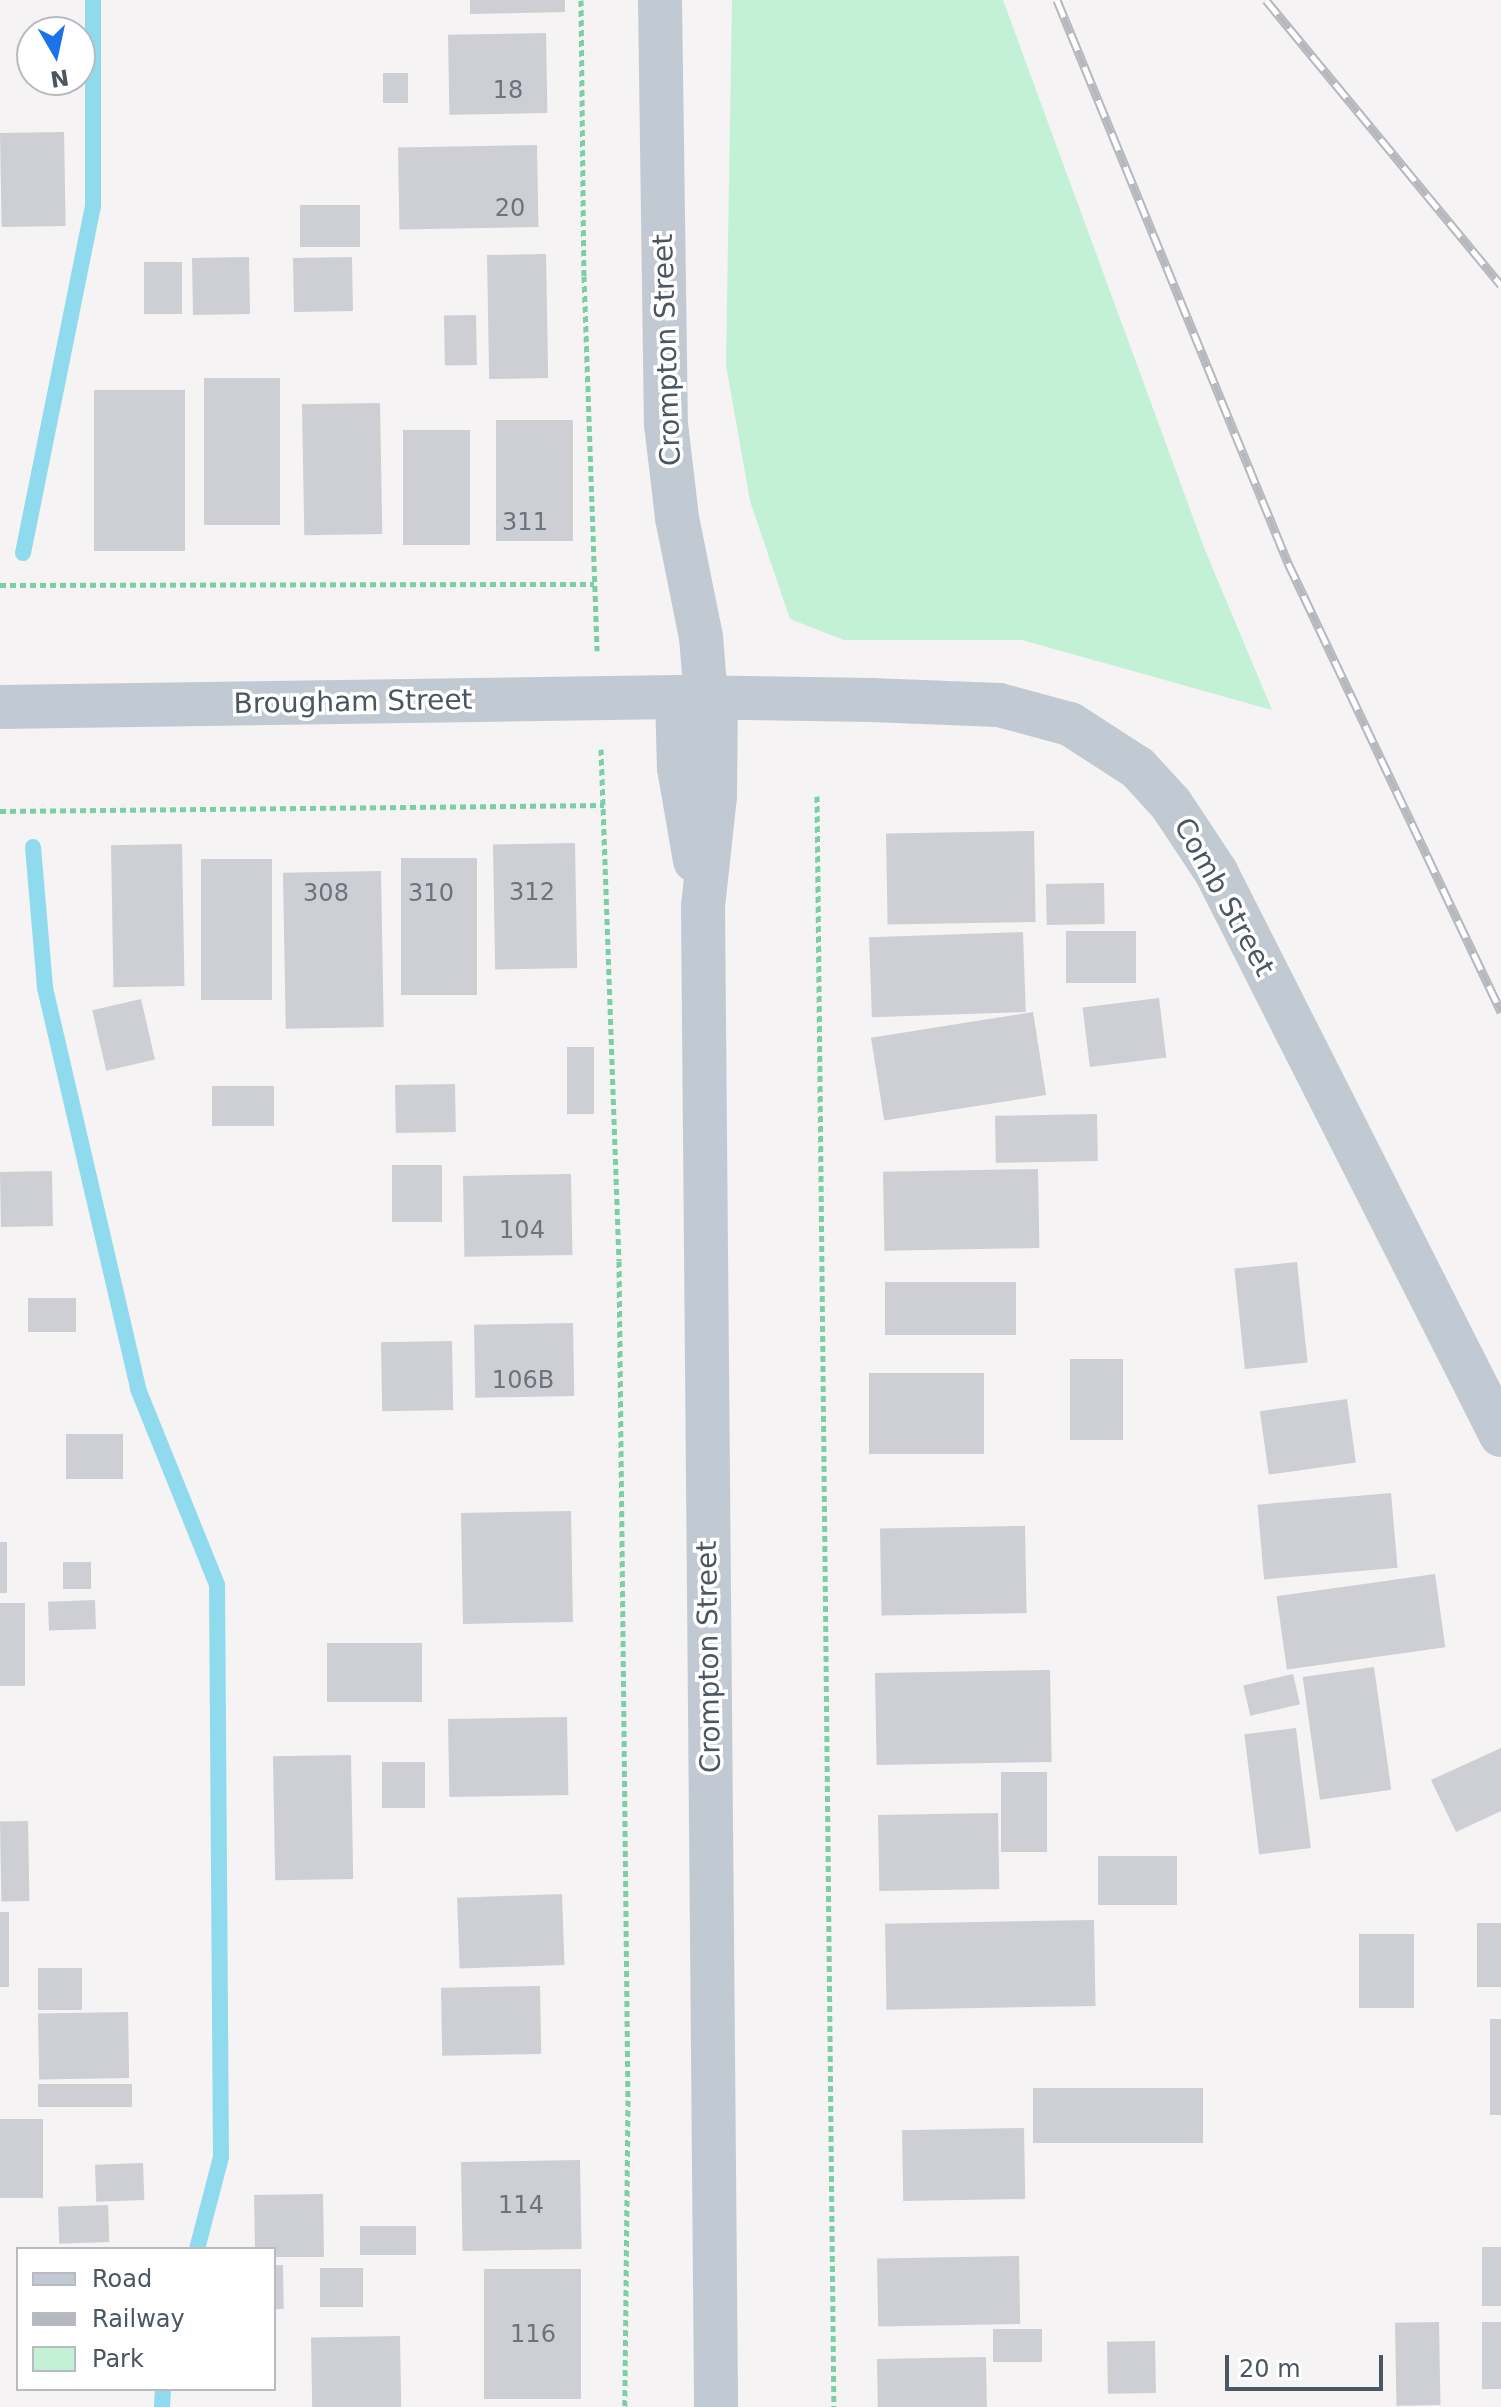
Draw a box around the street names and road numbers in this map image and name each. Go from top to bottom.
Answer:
street label: Crompton Street [646,233,688,467]
street label: Brougham Street [233,683,473,721]
street label: Comb Street [1167,812,1281,982]
street label: Crompton Street [690,1540,728,1774]

